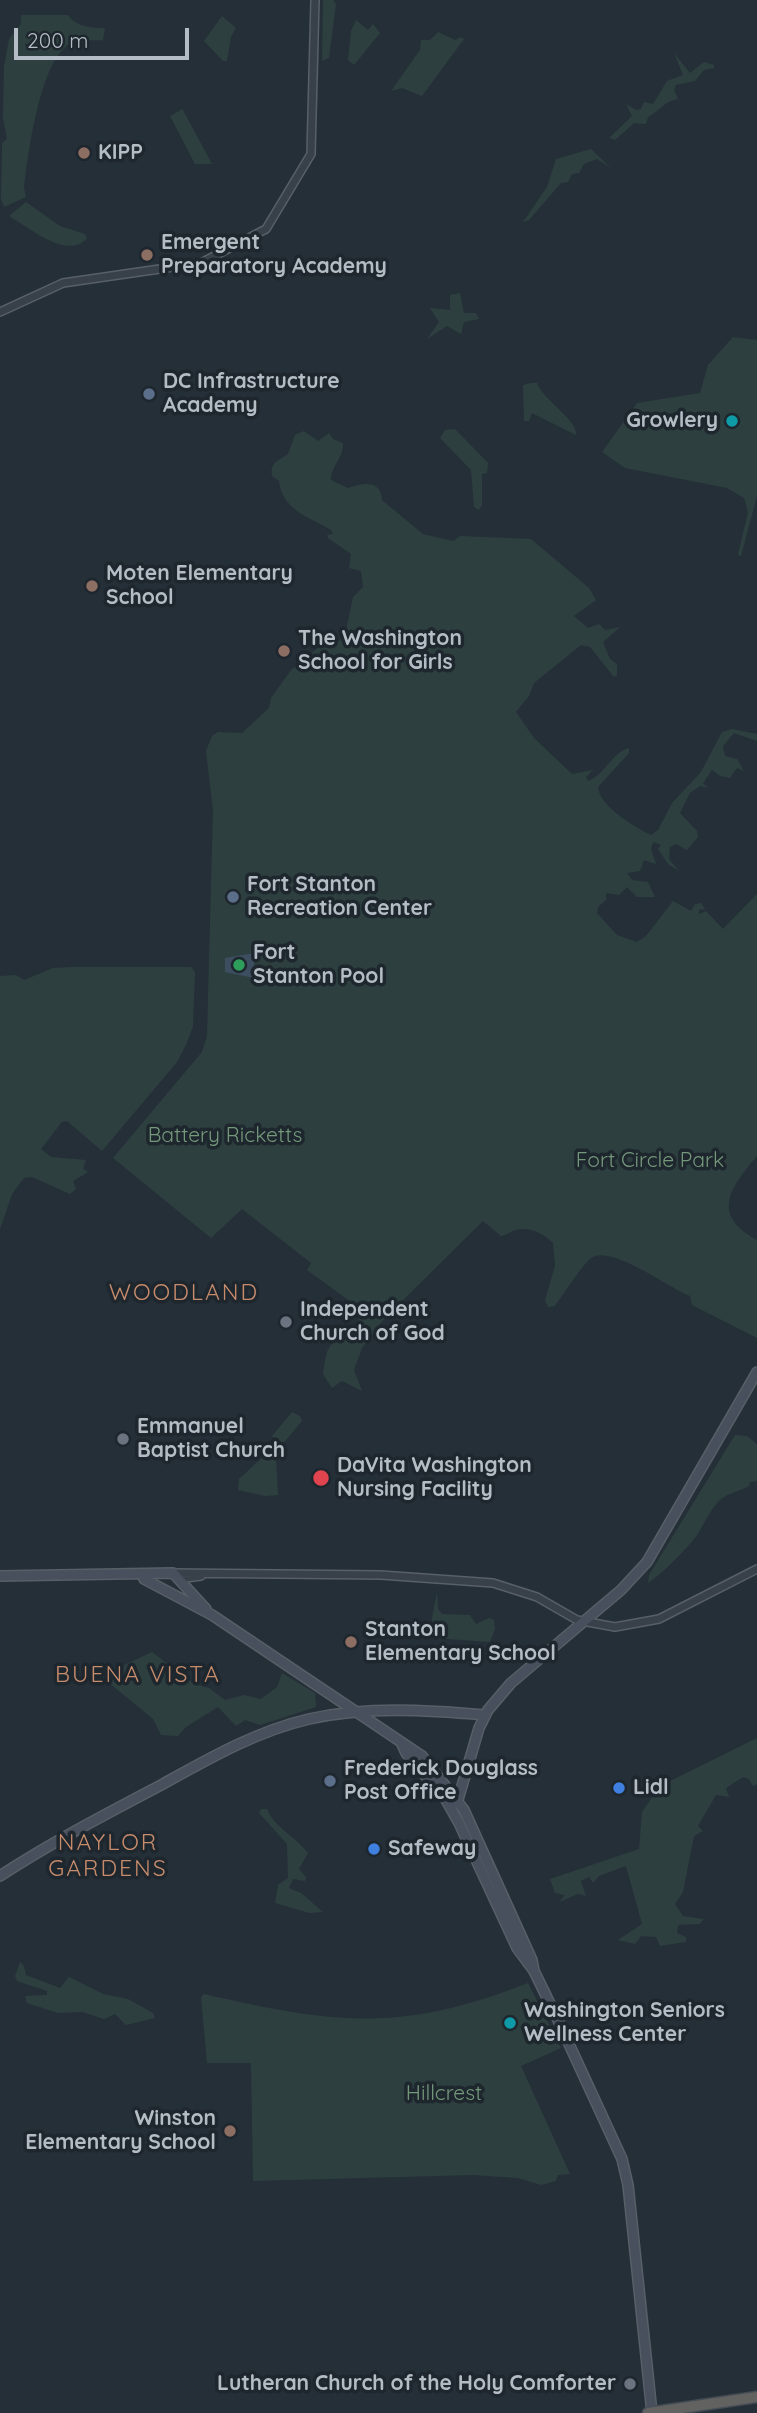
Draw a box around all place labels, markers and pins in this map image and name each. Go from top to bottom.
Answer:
place label: KIPP [98,140,143,166]
marker: KIPP [76,145,92,161]
place label: Emergent Preparatory Academy [161,230,387,280]
marker: Emergent Preparatory Academy [139,247,155,263]
place label: DC Infrastructure Academy [163,369,340,419]
marker: DC Infrastructure Academy [141,386,157,402]
place label: Growlery [626,408,718,434]
marker: Growlery [724,413,740,429]
place label: Moten Elementary School [106,561,293,611]
marker: Moten Elementary School [84,578,100,594]
place label: The Washington School for Girls [298,626,462,676]
marker: The Washington School for Girls [276,643,292,659]
place label: Fort Stanton Recreation Center [247,872,432,922]
marker: Fort Stanton Recreation Center [225,889,241,905]
place label: Fort Stanton Pool [253,940,384,990]
marker: Fort Stanton Pool [231,957,247,973]
place label: Independent Church of God [300,1297,445,1347]
marker: Independent Church of God [278,1314,294,1330]
place label: Emmanuel Baptist Church [137,1414,285,1464]
marker: Emmanuel Baptist Church [115,1431,131,1447]
place label: DaVita Washington Nursing Facility [337,1453,532,1503]
marker: DaVita Washington Nursing Facility [311,1468,331,1488]
place label: Stanton Elementary School [365,1617,556,1667]
marker: Stanton Elementary School [343,1634,359,1650]
place label: Frederick Douglass Post Office [344,1756,538,1806]
marker: Frederick Douglass Post Office [322,1773,338,1789]
place label: Lidl [633,1775,669,1801]
marker: Lidl [611,1780,627,1796]
place label: Safeway [388,1836,476,1862]
marker: Safeway [366,1841,382,1857]
place label: Washington Seniors Wellness Center [524,1998,725,2048]
marker: Washington Seniors Wellness Center [502,2015,518,2031]
place label: Winston Elementary School [25,2106,216,2156]
marker: Winston Elementary School [222,2123,238,2139]
place label: Lutheran Church of the Holy Comforter [217,2371,616,2397]
marker: Lutheran Church of the Holy Comforter [622,2376,638,2392]

